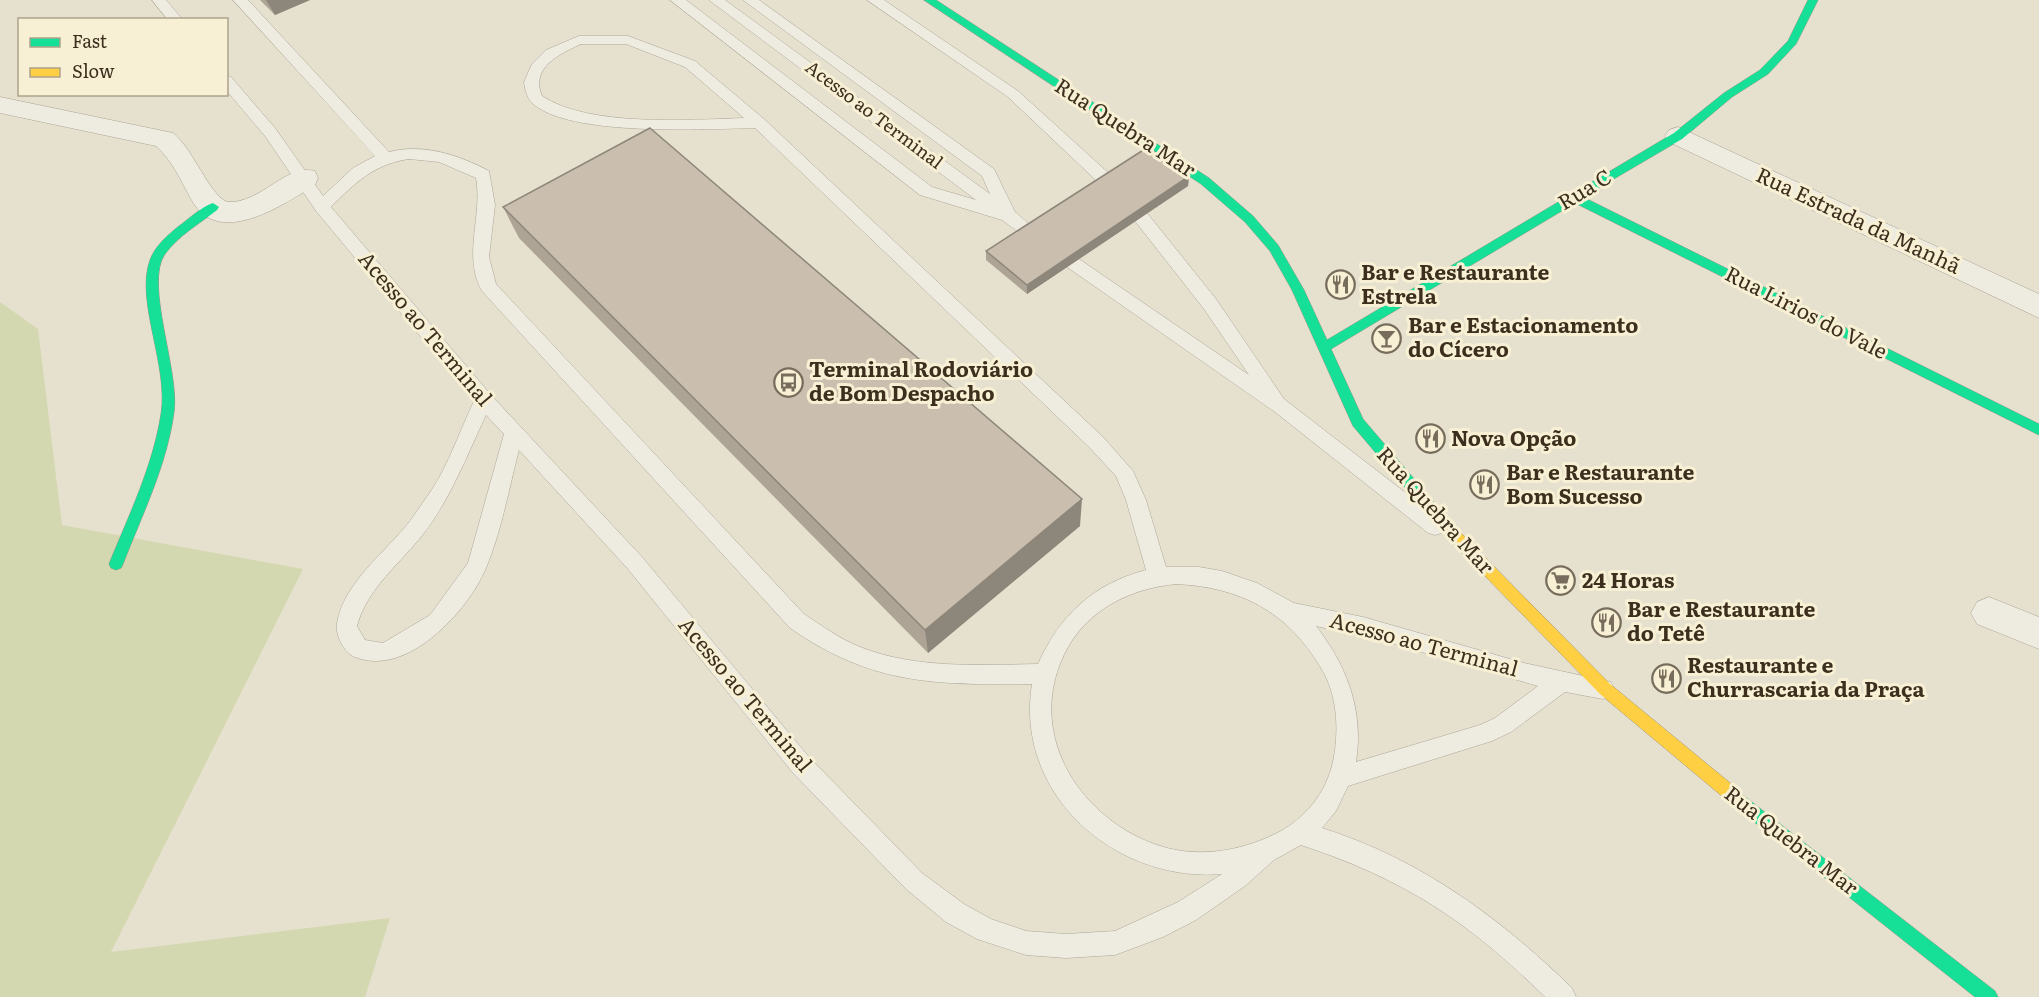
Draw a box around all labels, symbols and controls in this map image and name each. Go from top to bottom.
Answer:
legend [18,18,228,96]
text: Fast [72,27,108,54]
street label: Acesso ao Terminal [800,53,949,175]
text: Slow [72,57,115,84]
street label: Rua Quebra Mar [1050,69,1203,183]
street label: Rua Estrada da Manhã [1752,158,1967,280]
street label: Rua C [1551,160,1616,216]
street label: Acesso ao Terminal [353,243,501,412]
place label: Bar e Restaurante Estrela [1361,255,1549,310]
street label: Rua Lirios do Vale [1721,256,1894,365]
restaurant icon: Bar e Restaurante Estrela [1324,269,1356,301]
place label: Bar e Estacionamento do Cícero [1408,308,1638,363]
bar icon: Bar e Estacionamento do Cícero [1371,322,1403,354]
place label: Terminal Rodoviário de Bom Despacho [809,352,1033,407]
bus stop icon: Terminal Rodoviário de Bom Despacho [772,366,804,398]
place label: Nova Opção [1451,421,1576,452]
restaurant icon: Nova Opção [1414,423,1446,455]
street label: Rua Quebra Mar [1371,439,1503,580]
place label: Bar e Restaurante Bom Sucesso [1506,455,1694,510]
restaurant icon: Bar e Restaurante Bom Sucesso [1469,469,1501,501]
place label: 24 Horas [1582,563,1674,594]
supermarket icon: 24 Horas [1545,565,1577,597]
place label: Bar e Restaurante do Tetê [1627,592,1815,647]
street label: Acesso ao Terminal [1327,603,1522,683]
restaurant icon: Bar e Restaurante do Tetê [1590,606,1622,638]
street label: Acesso ao Terminal [673,609,821,778]
place label: Restaurante e Churrascaria da Praça [1687,648,1926,703]
restaurant icon: Restaurante e Churrascaria da Praça [1650,662,1682,694]
street label: Rua Quebra Mar [1719,777,1866,901]

